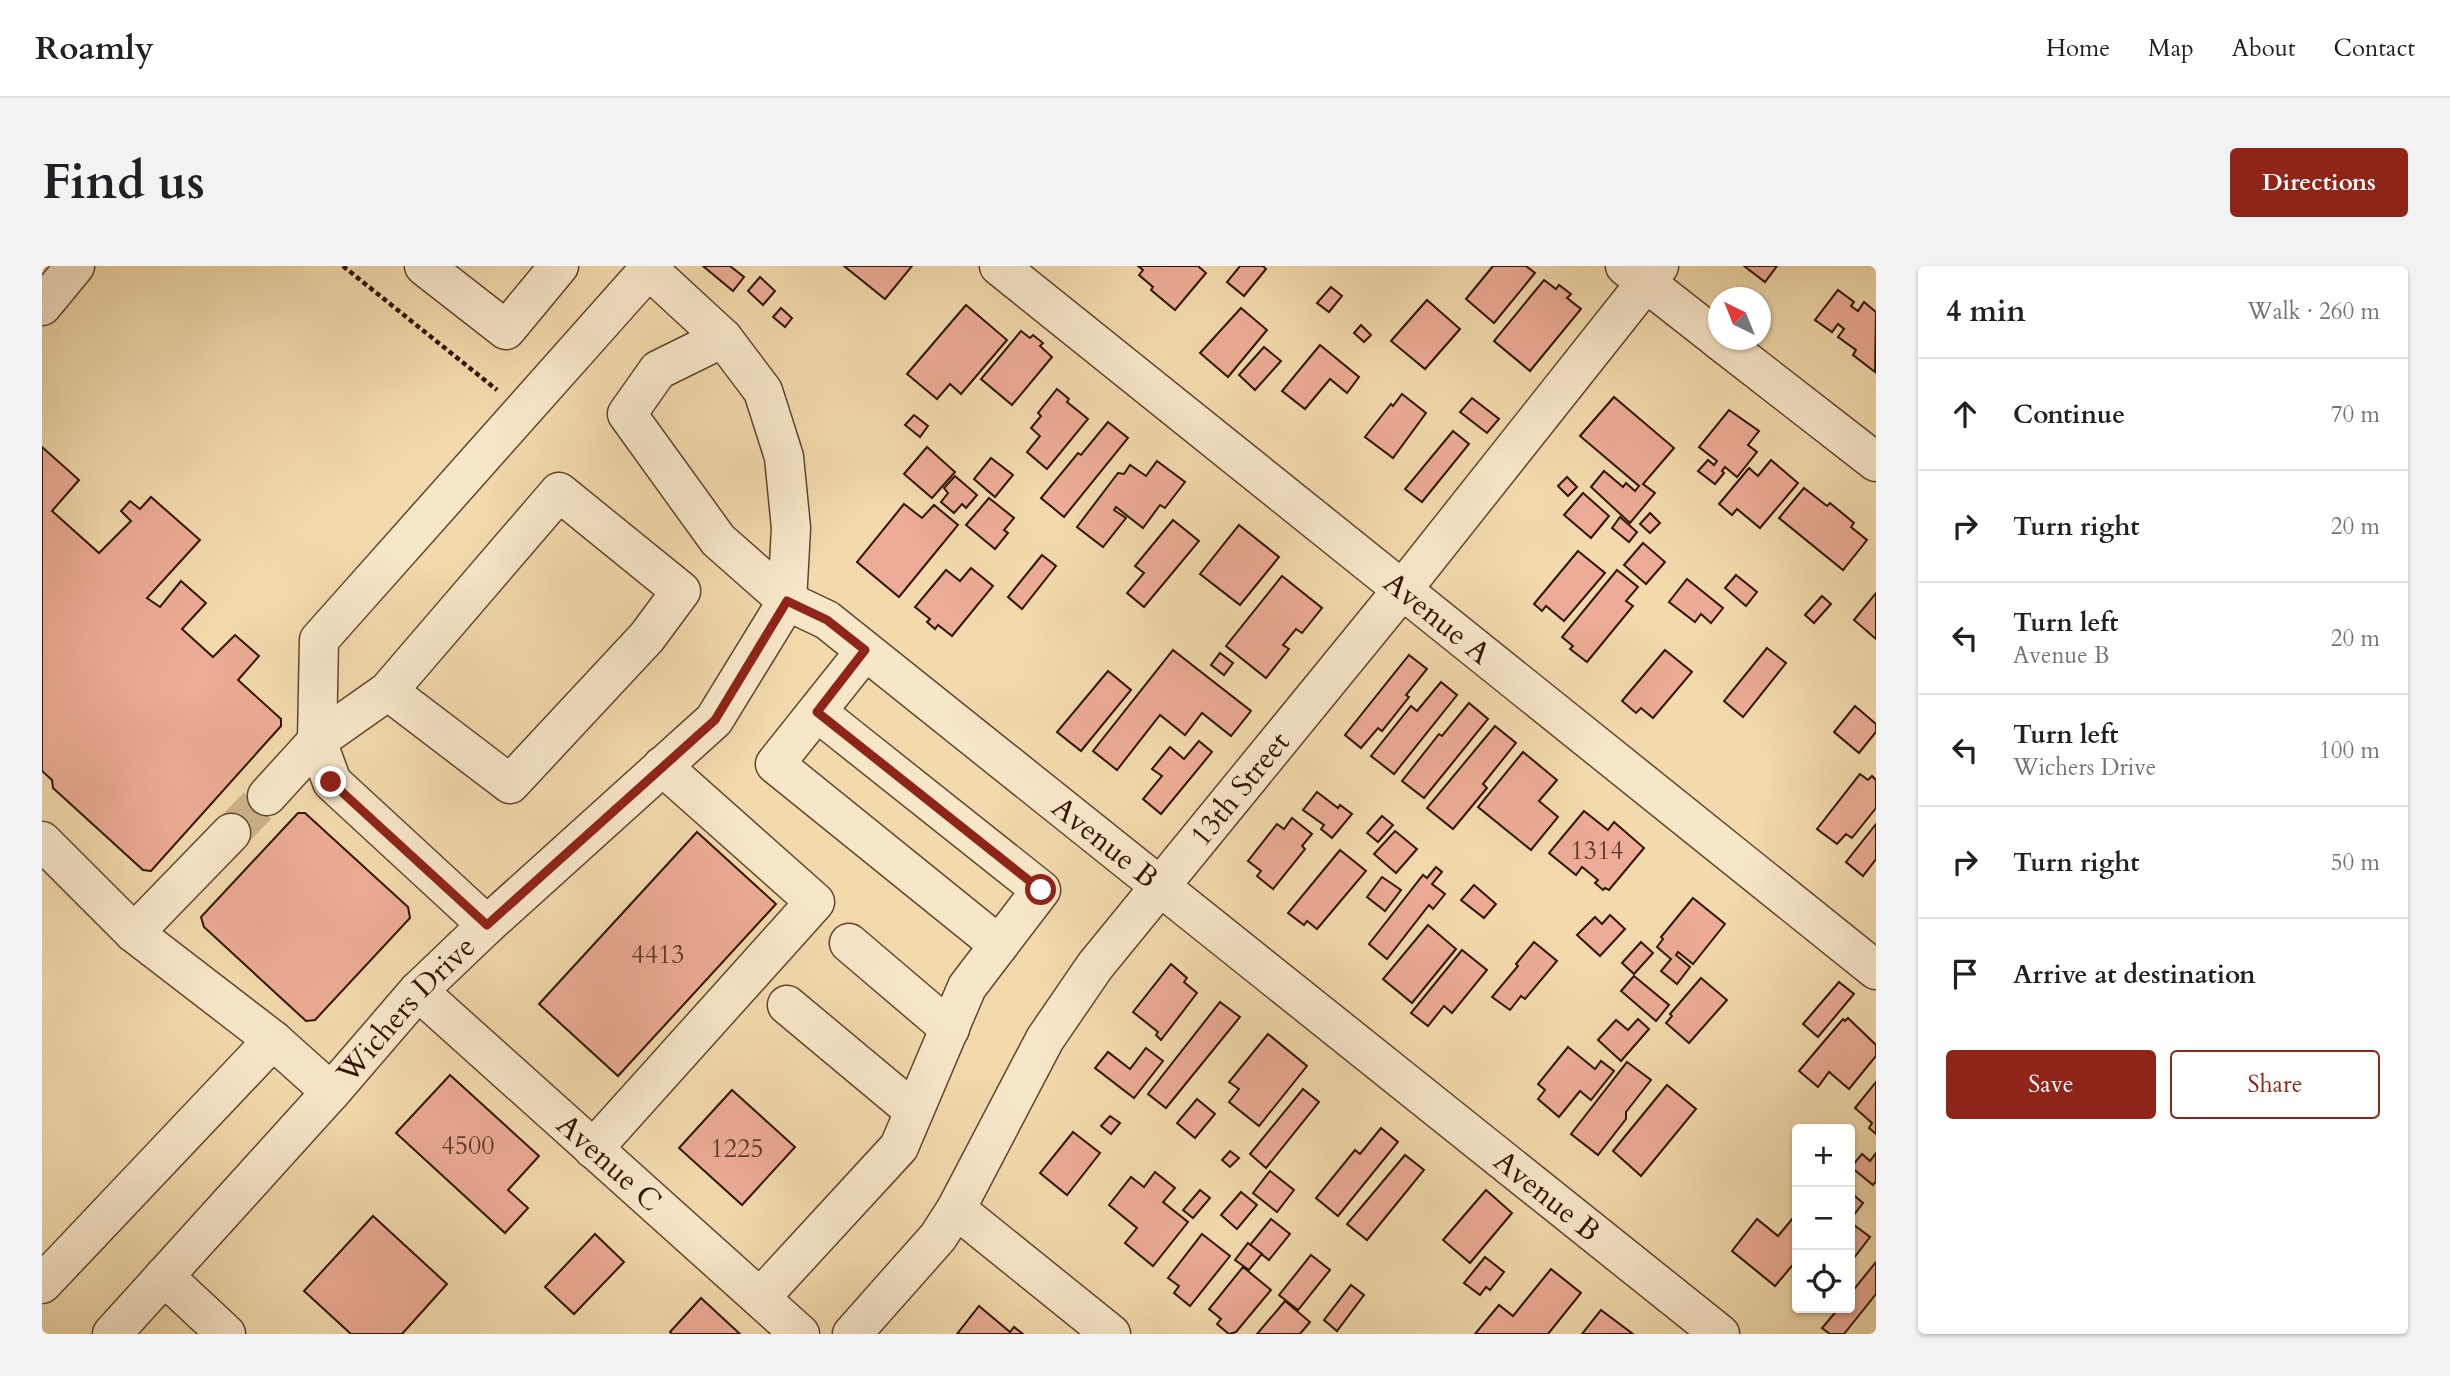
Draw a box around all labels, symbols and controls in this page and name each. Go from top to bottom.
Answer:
text: Roamly [35,26,154,71]
text: Home [2046,32,2110,65]
text: Map [2148,32,2194,65]
text: About [2232,32,2296,65]
text: Contact [2334,32,2415,65]
button: Directions [2230,148,2408,217]
text: Find us [42,149,205,216]
north arrow [1708,287,1771,350]
text: 4 min [1946,291,2026,332]
text: Walk · 260 m [2247,296,2380,327]
icon: ahead [1946,395,1984,433]
text: Continue [2013,397,2125,432]
text: 70 m [2331,399,2380,430]
icon: right [1946,507,1984,545]
text: Turn right [2013,509,2140,544]
text: 20 m [2331,511,2380,542]
street label: Avenue A [1375,562,1500,674]
text: Turn left [2013,605,2118,640]
icon: left [1946,619,1984,657]
text: 20 m [2331,623,2380,654]
text: Avenue B [2013,640,2109,671]
text: Turn left [2013,717,2118,752]
street label: 13th Street [1180,722,1299,855]
icon: left [1946,731,1984,769]
text: 100 m [2319,735,2380,766]
text: Wichers Drive [2013,752,2156,783]
route end [315,766,346,797]
street label: Avenue B [1043,787,1167,898]
house number: 1314 [1570,833,1624,868]
icon: right [1946,843,1984,881]
text: Turn right [2013,845,2140,880]
text: 50 m [2331,847,2380,878]
route start [1025,874,1056,905]
street label: Wichers Drive [327,927,484,1092]
house number: 4413 [631,937,685,972]
icon: arrive [1946,955,1984,993]
text: Arrive at destination [2013,957,2256,992]
button: Save [1946,1050,2156,1119]
button: Share [2170,1050,2380,1119]
street label: Avenue C [548,1105,671,1221]
map controls [1792,1124,1855,1313]
button: + [1792,1124,1855,1187]
house number: 4500 [441,1128,495,1163]
house number: 1225 [710,1131,764,1166]
street label: Avenue B [1485,1140,1609,1251]
button: − [1792,1187,1855,1250]
button: locate [1792,1250,1855,1313]

